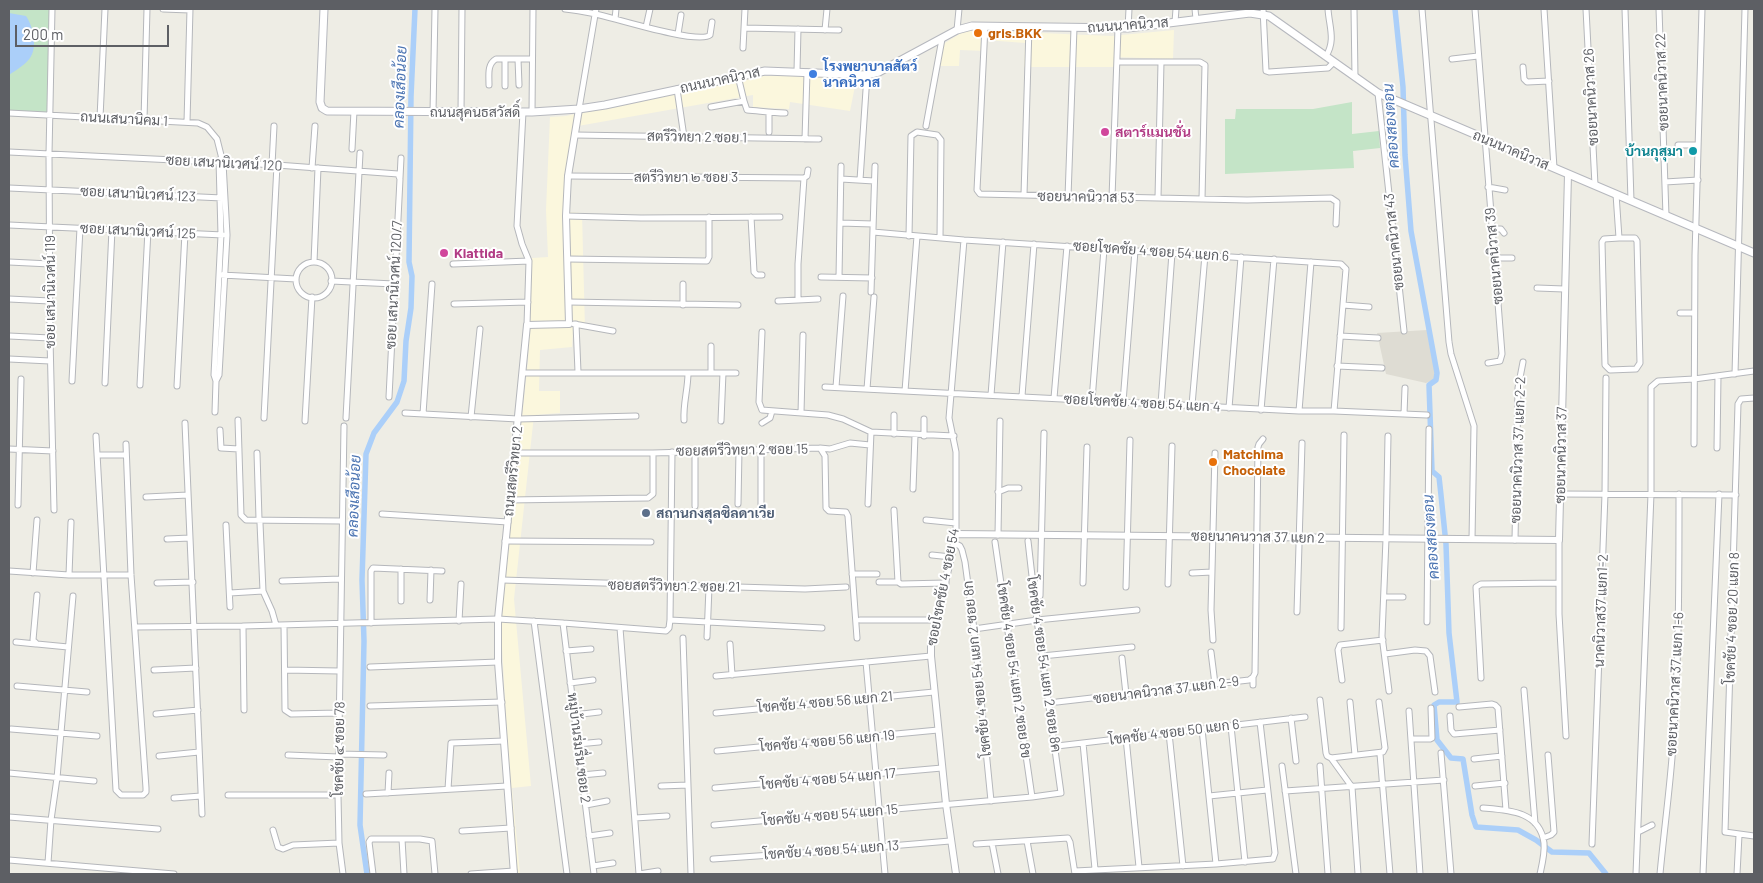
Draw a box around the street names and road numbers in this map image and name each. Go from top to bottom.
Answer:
street label: ถนนนาคนิวาส [1087,14,1169,36]
street label: ซอยนาคนิวาส 22 [1652,33,1672,131]
street label: ซอยนาคนิวาส 26 [1580,48,1602,146]
street label: ถนนนาคนิวาส [679,63,761,97]
street label: ถนนสุคนธสวัสดิ์ [430,104,520,120]
street label: ถนนเสนานิคม 1 [80,108,168,130]
street label: ถนนนาคนิวาส [1470,126,1552,174]
street label: สตรีวิทยา 2 ซอย 1 [647,128,747,146]
street label: ซอย เสนานิเวศน์ 120 [165,152,283,174]
street label: สตรีวิทยา ๒ ซอย 3 [634,169,738,185]
street label: ซอย เสนานิเวศน์ 123 [80,183,196,205]
street label: ซอยนาคนิวาส 53 [1037,188,1135,206]
street label: ซอยนาคนิวาส 43 [1381,193,1407,291]
street label: ซอยนาคนิวาส 39 [1481,207,1507,305]
street label: ซอย เสนานิเวศน์ 125 [80,220,196,242]
street label: ซอย เสนานิเวศน์ 120/7 [382,220,406,350]
street label: ซอย เสนานิเวศน์ 119 [42,235,58,349]
street label: ซอยโชคชัย 4 ซอย 54 แยก 6 [1072,237,1230,265]
street label: ซอยนาคนิวาส 37 แยก 2-2 [1507,376,1529,524]
street label: ซอยโชคชัย 4 ซอย 54 แยก 4 [1063,391,1221,415]
street label: ซอยนาคนิวาส 37 [1552,407,1570,503]
street label: ถนนสตรีวิทยา 2 [500,425,526,517]
street label: ซอยสตรีวิทยา 2 ซอย 15 [676,440,808,460]
street label: ซอยโชคชัย 4 ซอย 54 [923,527,963,647]
street label: ซอยนาคนวาส 37 แยก 2 [1191,527,1325,547]
street label: โชคชัย 4 ซอย 20 แยก 8 [1721,552,1743,684]
street label: นาคนิวาส37 แยก1-2 [1591,554,1611,668]
street label: โชคชัย 4 ซอย 54 แยก 2 ซอย 8ค [1023,575,1065,753]
street label: ซอยสตรีวิทยา 2 ซอย 21 [608,576,740,596]
street label: โชคชัย 4 ซอย 54 แยก 2 ซอย 8ก [959,580,995,758]
street label: โชคชัย 4 ซอย 54 แยก 2 ซอย 8ข [993,581,1035,759]
street label: ซอยนาคนิวาส 37 แยก 1-6 [1663,612,1687,756]
street label: ซอยนาคนิวาส 37 แยก 2-9 [1092,673,1240,707]
street label: โชคชัย 4 ซอย 56 แยก 21 [756,688,894,716]
street label: หมู่บ้านร่มรื่น ซอย 2 [564,692,594,804]
street label: โชคชัย ๔ ซอย 78 [330,701,348,797]
street label: โชคชัย 4 ซอย 50 แยก 6 [1108,716,1240,748]
street label: โชคชัย 4 ซอย 56 แยก 19 [758,727,896,755]
street label: โชคชัย 4 ซอย 54 แยก 17 [760,765,896,793]
street label: โชคชัย 4 ซอย 54 แยก 15 [761,801,899,829]
street label: โชคชัย 4 ซอย 54 แยก 13 [762,837,900,863]

